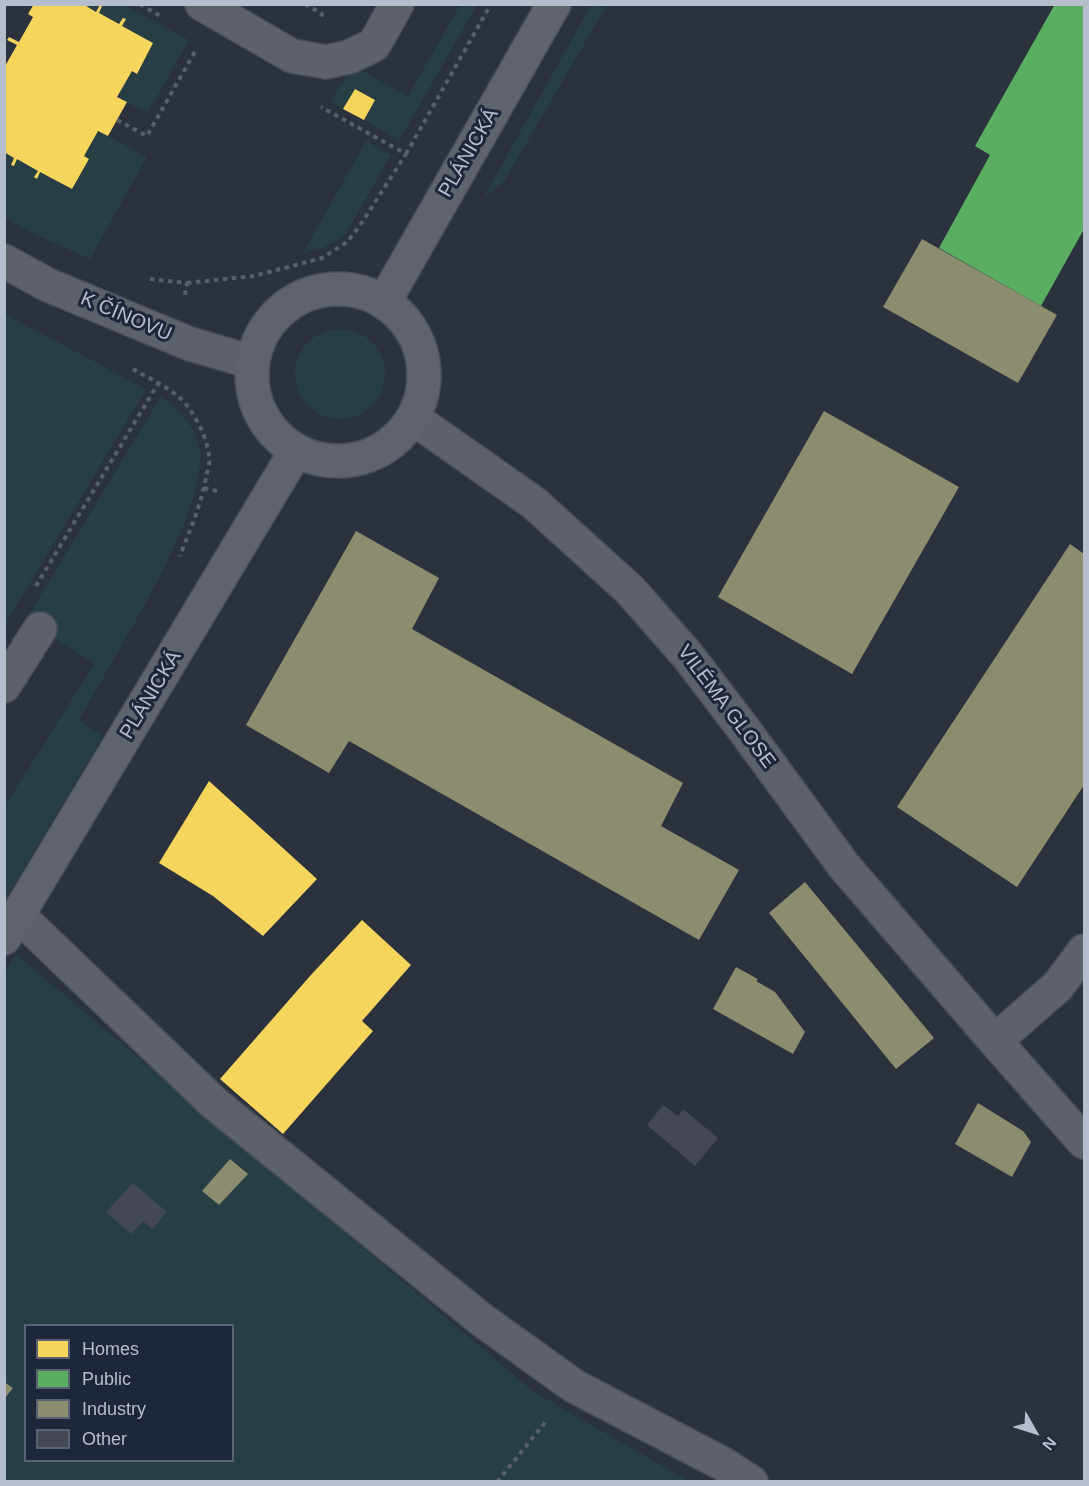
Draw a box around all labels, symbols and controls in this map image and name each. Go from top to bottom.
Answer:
street label: PLÁNICKÁ [434,104,504,202]
street label: K ČÍNOVU [77,287,175,347]
street label: VILÉMA GLOSE [672,641,780,773]
street label: PLÁNICKÁ [115,646,187,744]
legend [24,1324,234,1462]
text: Homes [82,1339,139,1359]
text: Public [82,1369,131,1389]
text: Industry [82,1399,146,1419]
north arrow [1005,1402,1065,1462]
text: Other [82,1429,127,1449]
text: N [1039,1434,1060,1453]

